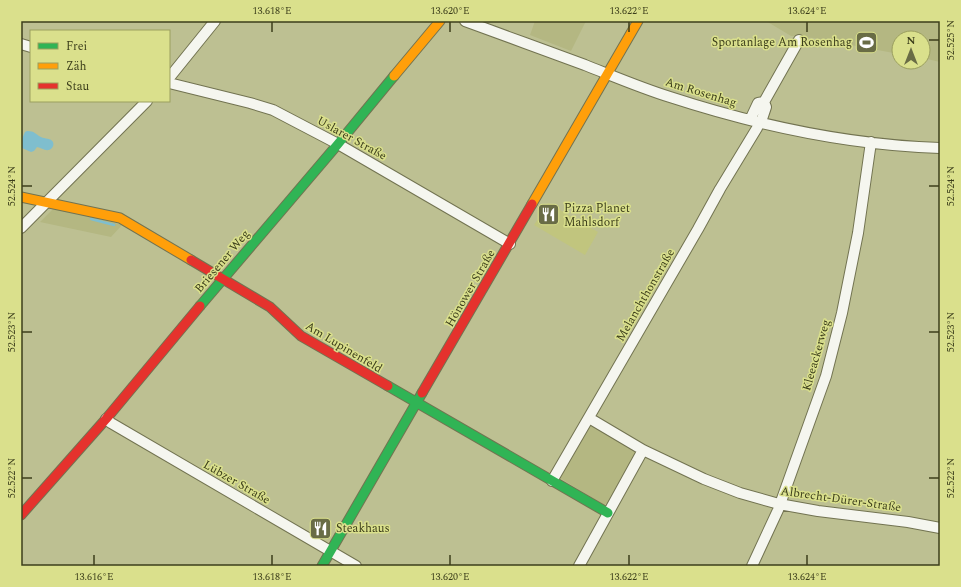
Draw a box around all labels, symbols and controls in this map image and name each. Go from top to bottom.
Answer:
text: 13.618°E [252,3,292,19]
text: 13.620°E [430,3,470,19]
text: 13.622°E [609,3,649,19]
text: 13.624°E [787,3,827,19]
text: 52.525°N [943,20,959,60]
sports icon: Sportanlage Am Rosenhag [854,29,880,55]
legend [30,30,170,102]
north arrow [891,30,931,70]
text: N [907,32,916,49]
place label: Sportanlage Am Rosenhag [712,33,852,52]
text: Frei [66,37,88,56]
text: Zäh [66,57,87,76]
street label: Am Rosenhag [663,73,739,112]
text: Stau [66,77,90,96]
street label: Uslarer Straße [313,111,390,166]
text: 52.524°N [4,166,20,206]
text: 52.524°N [943,166,959,206]
place label: Pizza Planet Mahlsdorf [564,199,630,232]
restaurant icon: Pizza Planet Mahlsdorf [536,202,562,228]
street label: Briesener Weg [190,225,255,297]
street label: Melanchthonstraße [611,245,680,345]
street label: Hönower Straße [440,246,500,331]
text: 52.523°N [4,312,20,352]
text: 52.523°N [943,312,959,352]
street label: Am Lupinenfeld [302,317,386,378]
street label: Kleeackerweg [797,317,836,393]
street label: Lübzer Straße [200,456,274,509]
text: 52.522°N [4,458,20,498]
text: 52.522°N [943,458,959,498]
street label: Albrecht-Dürer-Straße [780,482,903,517]
restaurant icon: Steakhaus [307,515,333,541]
place label: Steakhaus [336,519,390,538]
text: 13.616°E [74,569,114,585]
text: 13.618°E [252,569,292,585]
text: 13.620°E [430,569,470,585]
text: 13.622°E [609,569,649,585]
text: 13.624°E [787,569,827,585]

